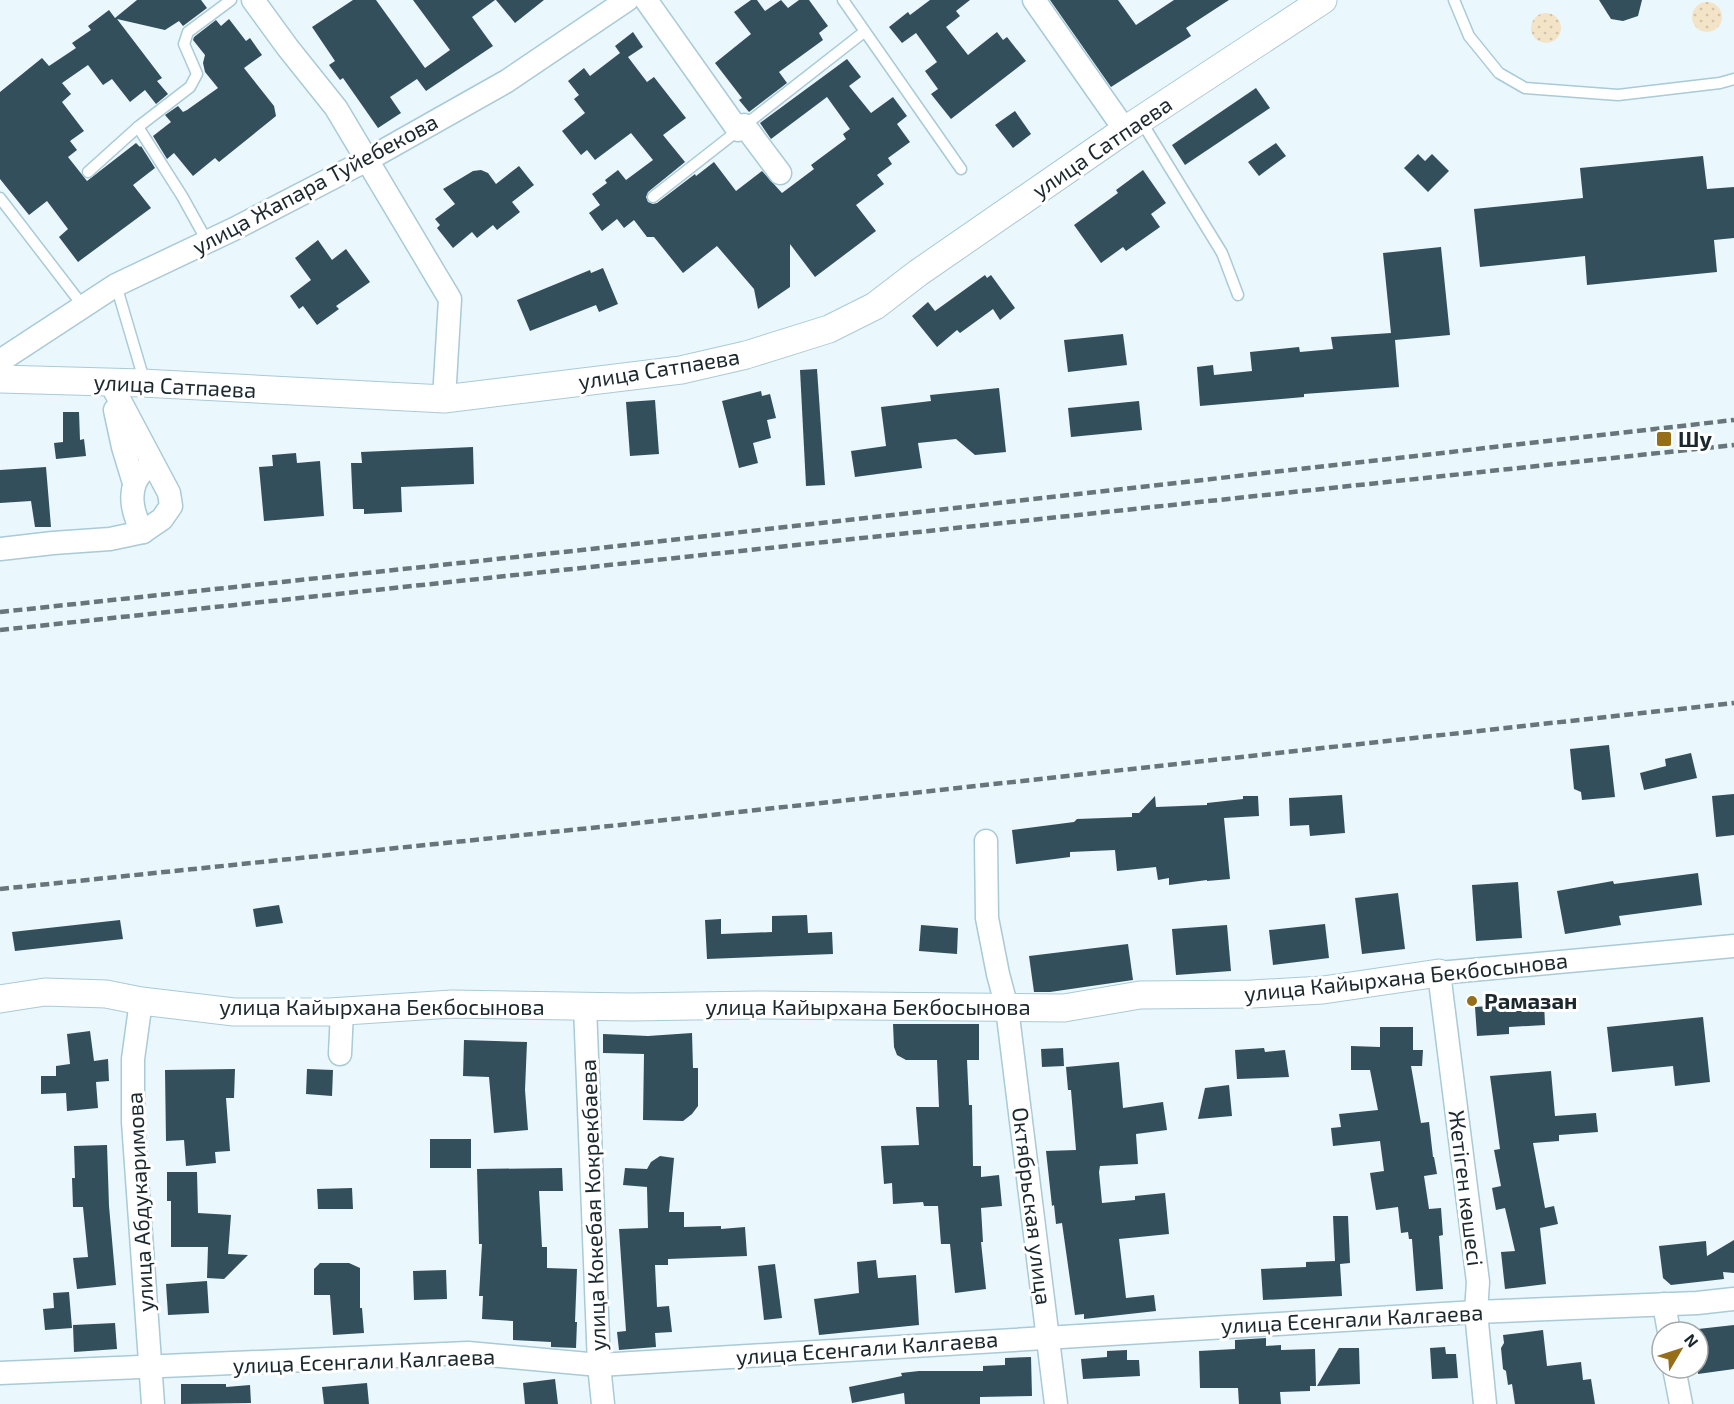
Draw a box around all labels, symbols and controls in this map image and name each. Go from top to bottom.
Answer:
street label: улица Сатпаева [1027,90,1177,203]
street label: улица Жапара Туйебекова [187,107,442,260]
street label: улица Сатпаева [576,342,741,395]
street label: улица Сатпаева [93,368,257,403]
place label: Шу [1678,425,1712,451]
marker: Шу [1655,430,1673,448]
street label: улица Кайырхана Бекбосынова [1243,946,1569,1007]
place label: Рамазан [1484,987,1577,1013]
street label: улица Кайырхана Бекбосынова [219,993,545,1020]
street label: улица Кайырхана Бекбосынова [705,993,1031,1020]
marker: Рамазан [1465,994,1479,1008]
street label: улица Кокебая Кокрекбаева [574,1059,611,1351]
street label: улица Абдукаримова [120,1091,159,1313]
street label: Октябрьская улица [1007,1105,1058,1306]
street label: Жетіген көшесі [1445,1108,1489,1268]
street label: улица Есенгали Калгаева [1220,1298,1484,1339]
north arrow [1650,1320,1710,1380]
street label: улица Есенгали Калгаева [735,1325,999,1370]
text: N [1681,1330,1703,1351]
street label: улица Есенгали Калгаева [232,1342,496,1379]

